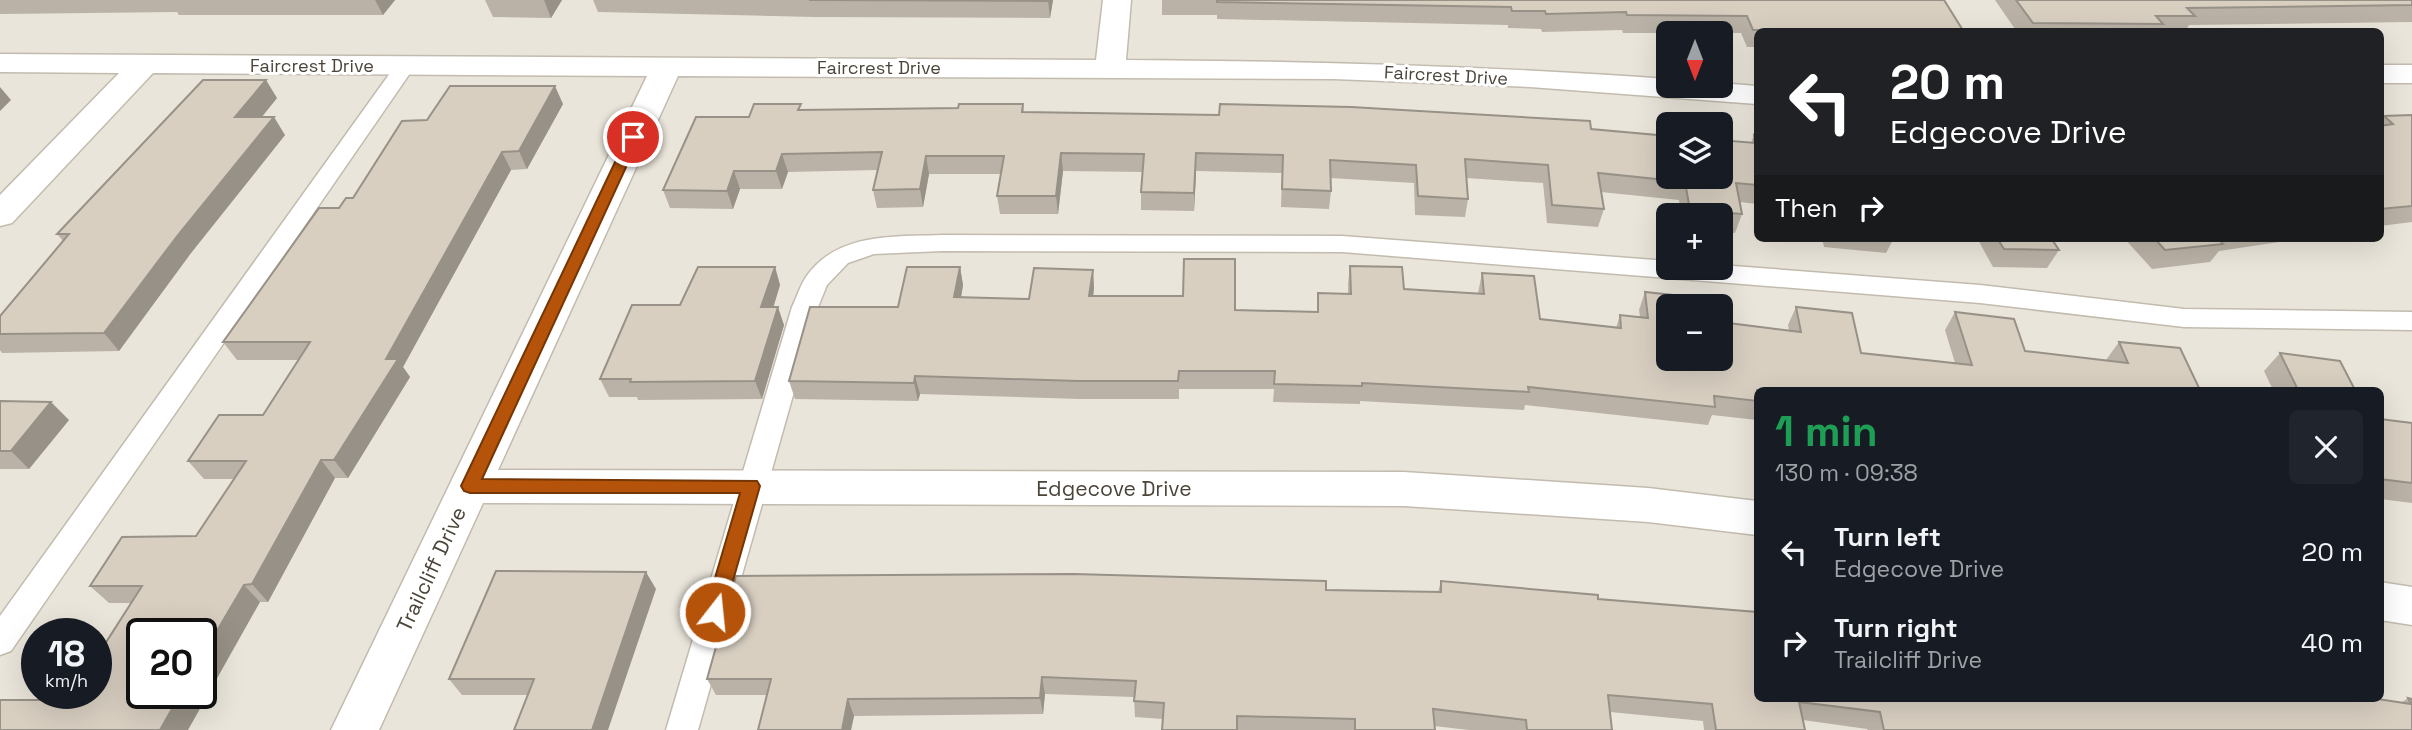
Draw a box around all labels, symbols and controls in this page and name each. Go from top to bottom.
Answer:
north arrow [1656,21,1732,98]
map controls [1656,21,1733,371]
text: 20 m [1890,51,2005,113]
street label: Faircrest Drive [250,54,374,77]
street label: Faircrest Drive [817,56,941,79]
icon: left [1775,56,1866,147]
street label: Faircrest Drive [1383,60,1509,90]
pin [603,107,663,167]
button: layers [1656,112,1733,189]
text: Edgecove Drive [1890,112,2127,152]
icon: arrive [614,118,652,156]
icon: right [1852,189,1890,227]
text: Then [1775,191,1838,225]
button: + [1656,203,1733,280]
button: − [1656,294,1733,371]
text: 1 min [1775,405,1878,458]
button: close [2289,410,2363,484]
text: 130 m · 09:38 [1775,458,1918,488]
street label: Edgecove Drive [1036,475,1192,502]
street label: Trailcliff Drive [390,502,472,636]
text: Turn left [1834,520,1941,554]
icon: left [1775,533,1813,571]
text: 20 m [2302,535,2363,569]
text: Edgecove Drive [1834,554,2004,584]
position arrow [678,575,752,649]
text: Turn right [1834,611,1958,645]
speed limit sign: 20 [126,618,217,709]
icon: right [1775,624,1813,662]
text: 40 m [2301,626,2363,660]
text: 18 [48,632,85,676]
text: Trailcliff Drive [1834,645,1982,675]
text: km/h [45,669,88,692]

